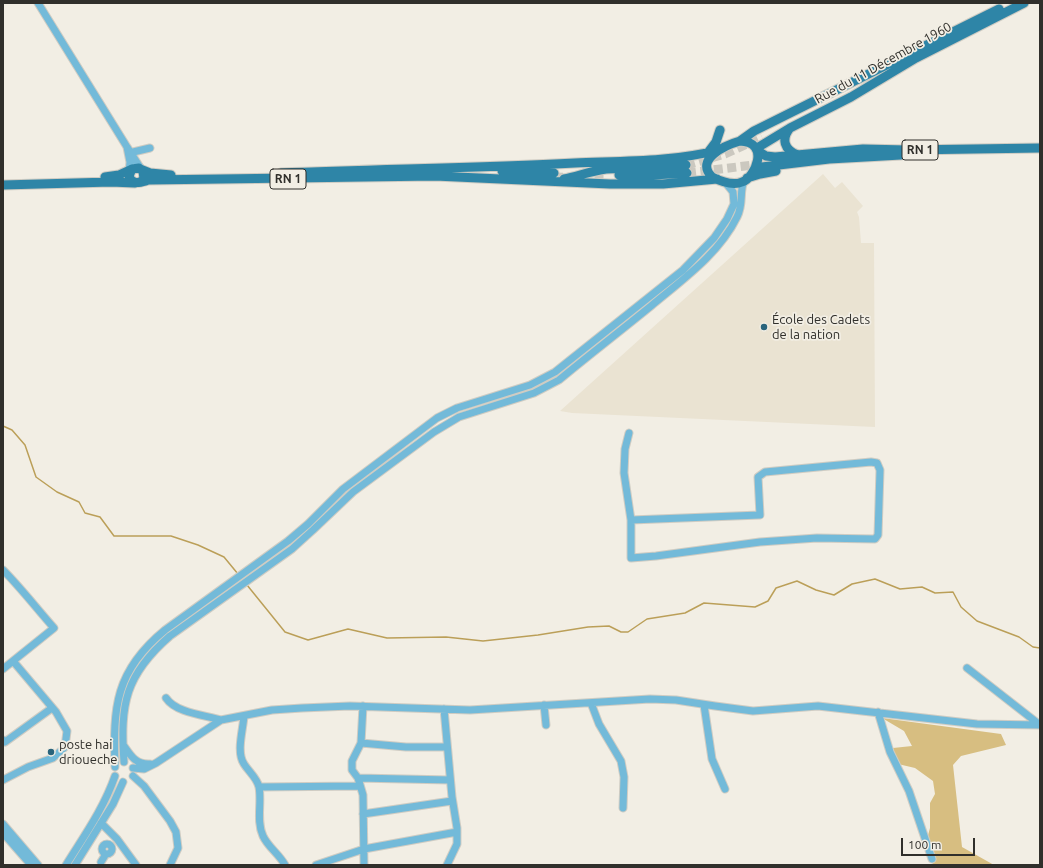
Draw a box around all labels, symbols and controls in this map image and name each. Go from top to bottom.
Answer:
street label: Rue du 11 Décembre 1960 [812,19,954,107]
road number: RN 1 [902,140,938,160]
road number: RN 1 [270,169,306,189]
place label: École des Cadets de la nation [772,312,870,343]
marker: École des Cadets de la nation [759,322,769,332]
place label: poste hai drioueche [59,737,118,768]
marker: poste hai drioueche [46,747,56,757]
scale bar [903,830,977,856]
text: 100 m [908,838,941,851]

